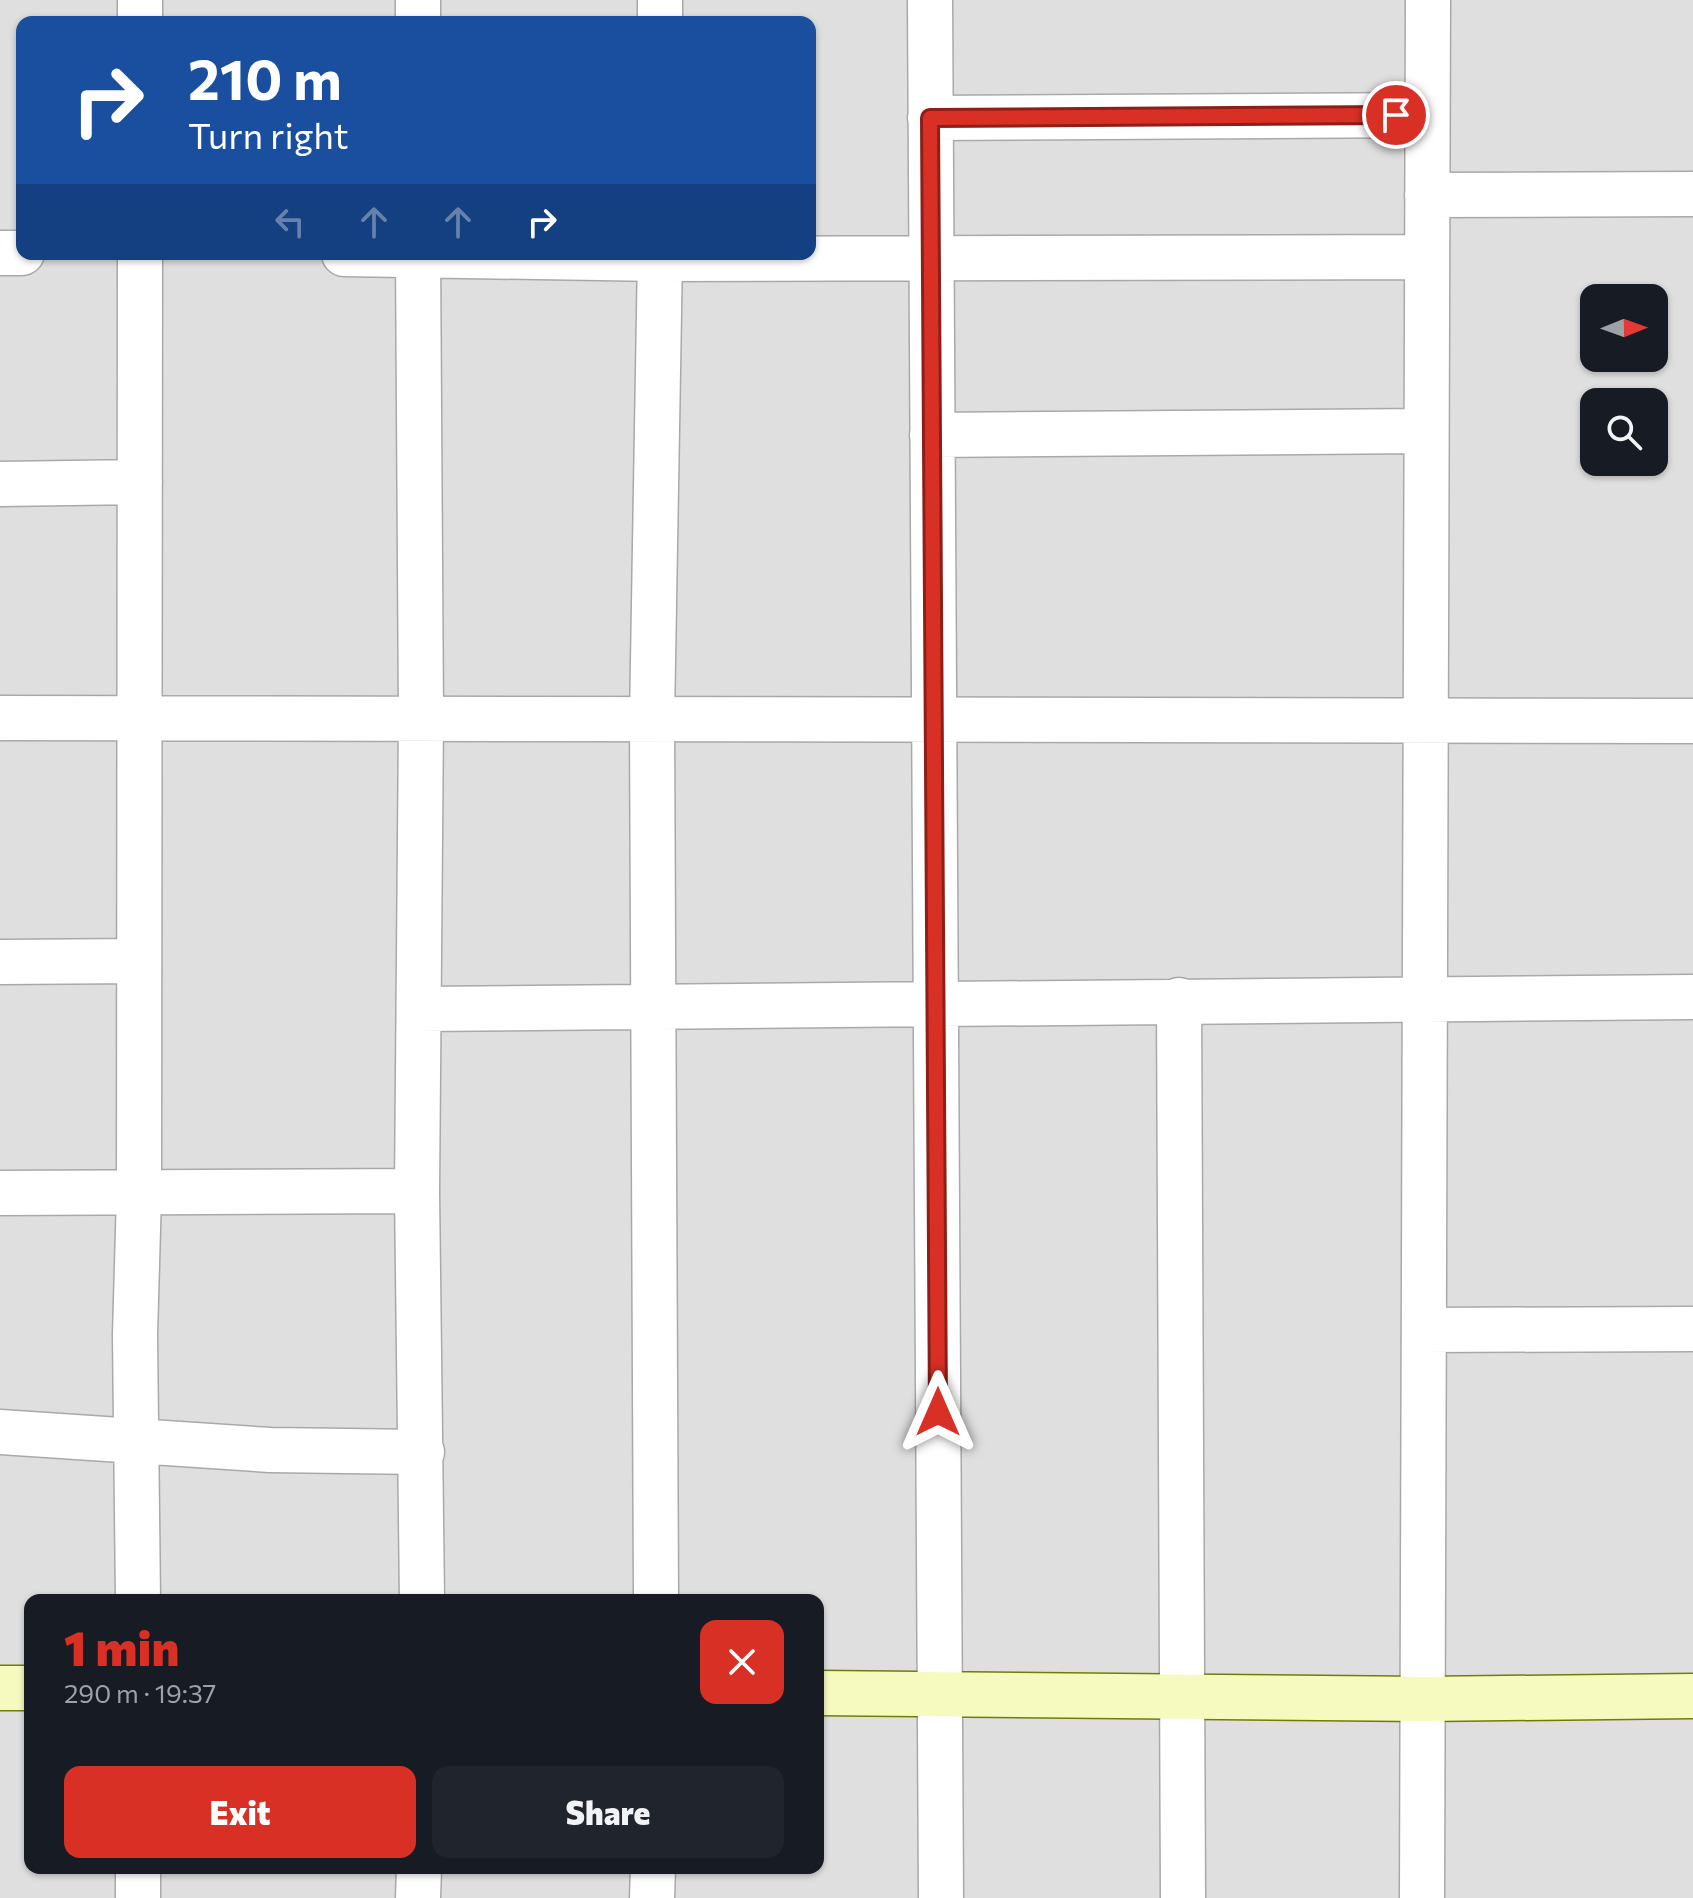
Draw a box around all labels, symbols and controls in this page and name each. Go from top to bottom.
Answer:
text: 210 m [188,43,342,112]
icon: right [56,48,160,152]
pin [1362,81,1430,149]
icon: arrive [1374,93,1418,137]
text: Turn right [188,112,349,156]
icon: left [268,200,312,244]
icon: ahead [352,200,396,244]
icon: ahead [436,200,480,244]
icon: right [520,200,564,244]
north arrow [1580,284,1668,372]
map controls [1580,284,1668,476]
button: search [1580,388,1668,476]
position arrow [896,1370,980,1454]
text: 1 min [64,1617,179,1676]
button: close [700,1620,784,1704]
text: 290 m · 19:37 [64,1677,216,1708]
button: Exit [64,1766,416,1858]
button: Share [432,1766,784,1858]

